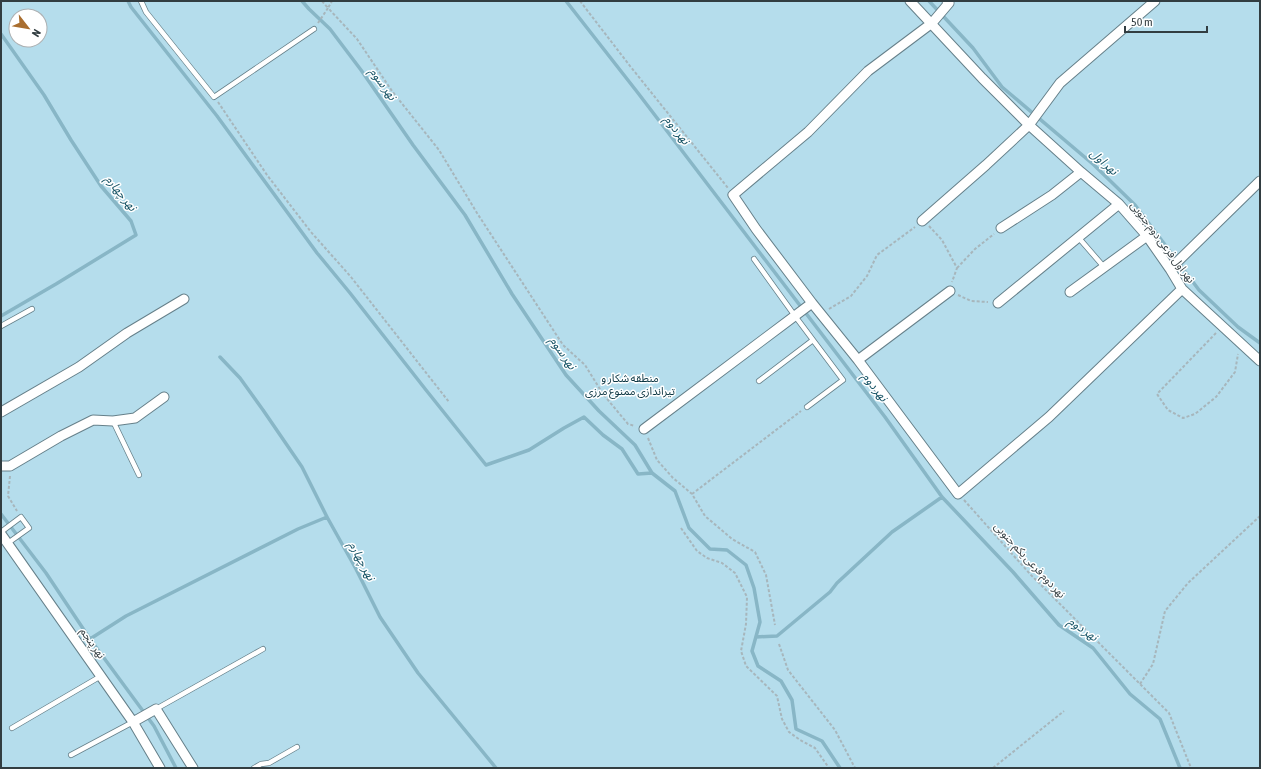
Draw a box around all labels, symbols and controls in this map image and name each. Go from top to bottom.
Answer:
north arrow [8,8,48,48]
scale bar [1125,8,1207,34]
text: 50 m [1131,15,1153,29]
text: N [30,27,43,39]
water label: نهر سوم [364,64,400,105]
water label: نهر دوم [659,112,693,149]
water label: نهر اول [1087,146,1122,179]
water label: نهر چهارم [100,171,141,216]
street label: نهر اول فرعی دوم جنوبی [1127,199,1198,286]
water label: نهر سوم [545,333,580,374]
water label: نهر دوم [857,369,891,406]
park label: منطقه شکار و تیراندازی ممنوع مرزی [585,372,675,399]
street label: نهر دوم فرعی یکم جنوبی [990,520,1068,602]
water label: نهر چهارم [344,538,379,585]
water label: نهر دوم [1064,613,1102,647]
street label: نهر پنجم [76,625,108,662]

